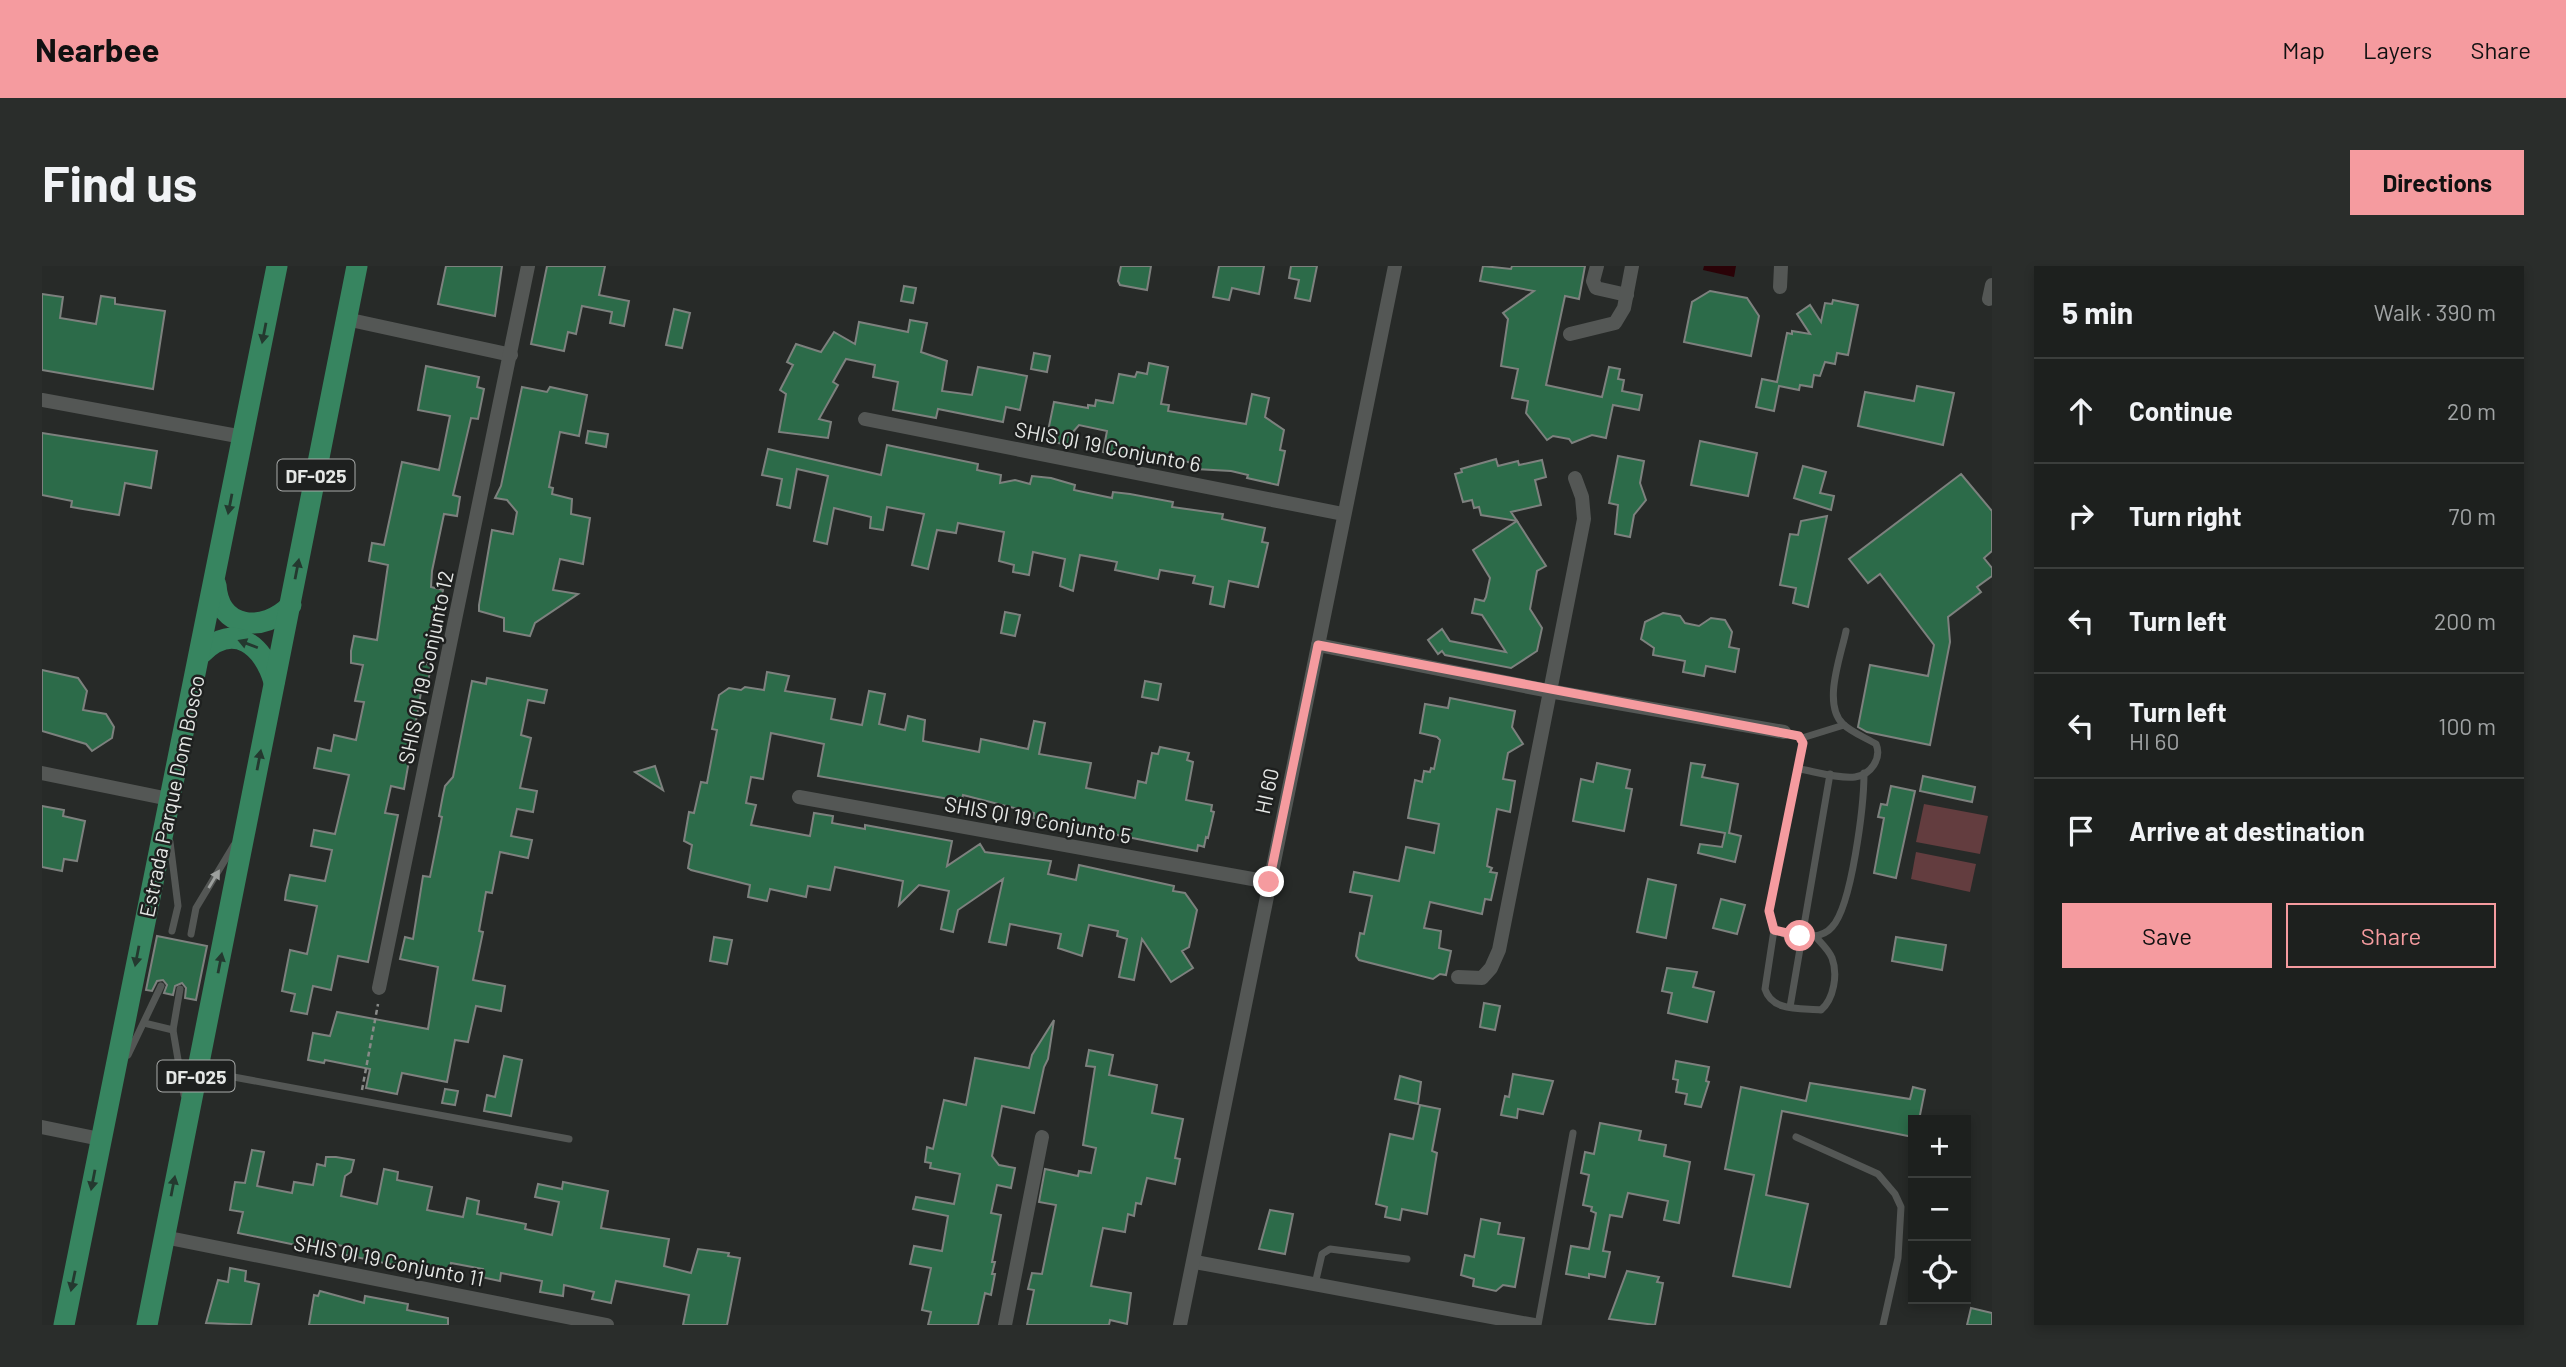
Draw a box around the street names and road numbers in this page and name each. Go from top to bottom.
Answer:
street label: SHIS QI 19 Conjunto 6 [1013,416,1203,476]
road number: DF-025 [278,460,354,490]
street label: SHIS QI 19 Conjunto 12 [392,568,458,766]
street label: Estrada Parque Dom Bosco [133,673,209,919]
street label: HI 60 [1249,766,1283,816]
street label: SHIS QI 19 Conjunto 5 [943,790,1133,848]
road number: DF-025 [158,1060,234,1091]
street label: SHIS QI 19 Conjunto 11 [292,1229,486,1291]

